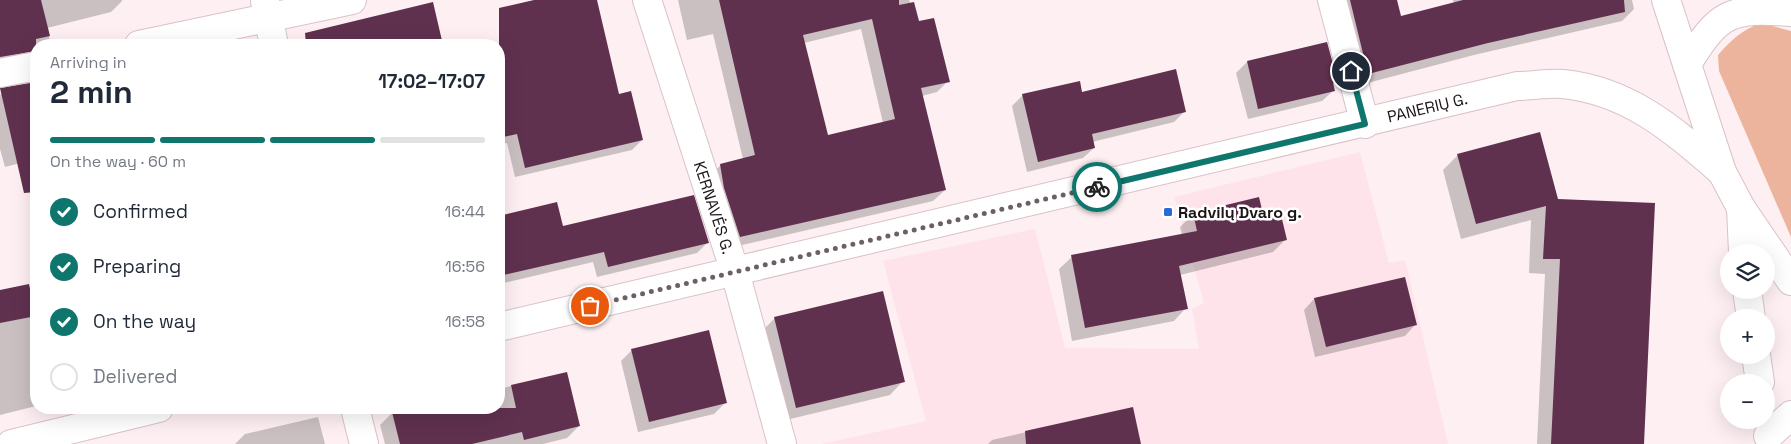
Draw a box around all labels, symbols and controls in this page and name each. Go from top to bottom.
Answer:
pin [1330,50,1372,92]
text: Arriving in [50,52,127,73]
icon: home [1337,57,1365,85]
text: 17:02–17:07 [378,69,485,94]
text: 2 min [50,72,133,112]
street label: PANERIŲ G. [1385,88,1470,127]
text: On the way · 60 m [50,151,186,172]
street label: KERNAVĖS G. [689,158,739,256]
courier [1072,162,1122,212]
icon: bike [1083,173,1111,201]
icon: check [50,198,78,226]
text: Confirmed [93,199,188,224]
text: 16:44 [444,201,485,222]
place label: Radvilų Dvaro g. [1178,202,1302,223]
marker: Radvilų Dvaro g. [1162,206,1174,218]
map controls [1720,244,1775,429]
button: layers [1720,244,1775,299]
icon: check [50,253,78,281]
text: Preparing [93,254,181,279]
text: 16:56 [445,256,485,277]
pin [569,285,611,327]
icon: bag [576,292,604,320]
icon: check [50,308,78,336]
text: On the way [93,309,196,334]
button: + [1720,309,1775,364]
text: 16:58 [445,311,485,332]
text: Delivered [93,364,178,389]
button: − [1720,374,1775,429]

